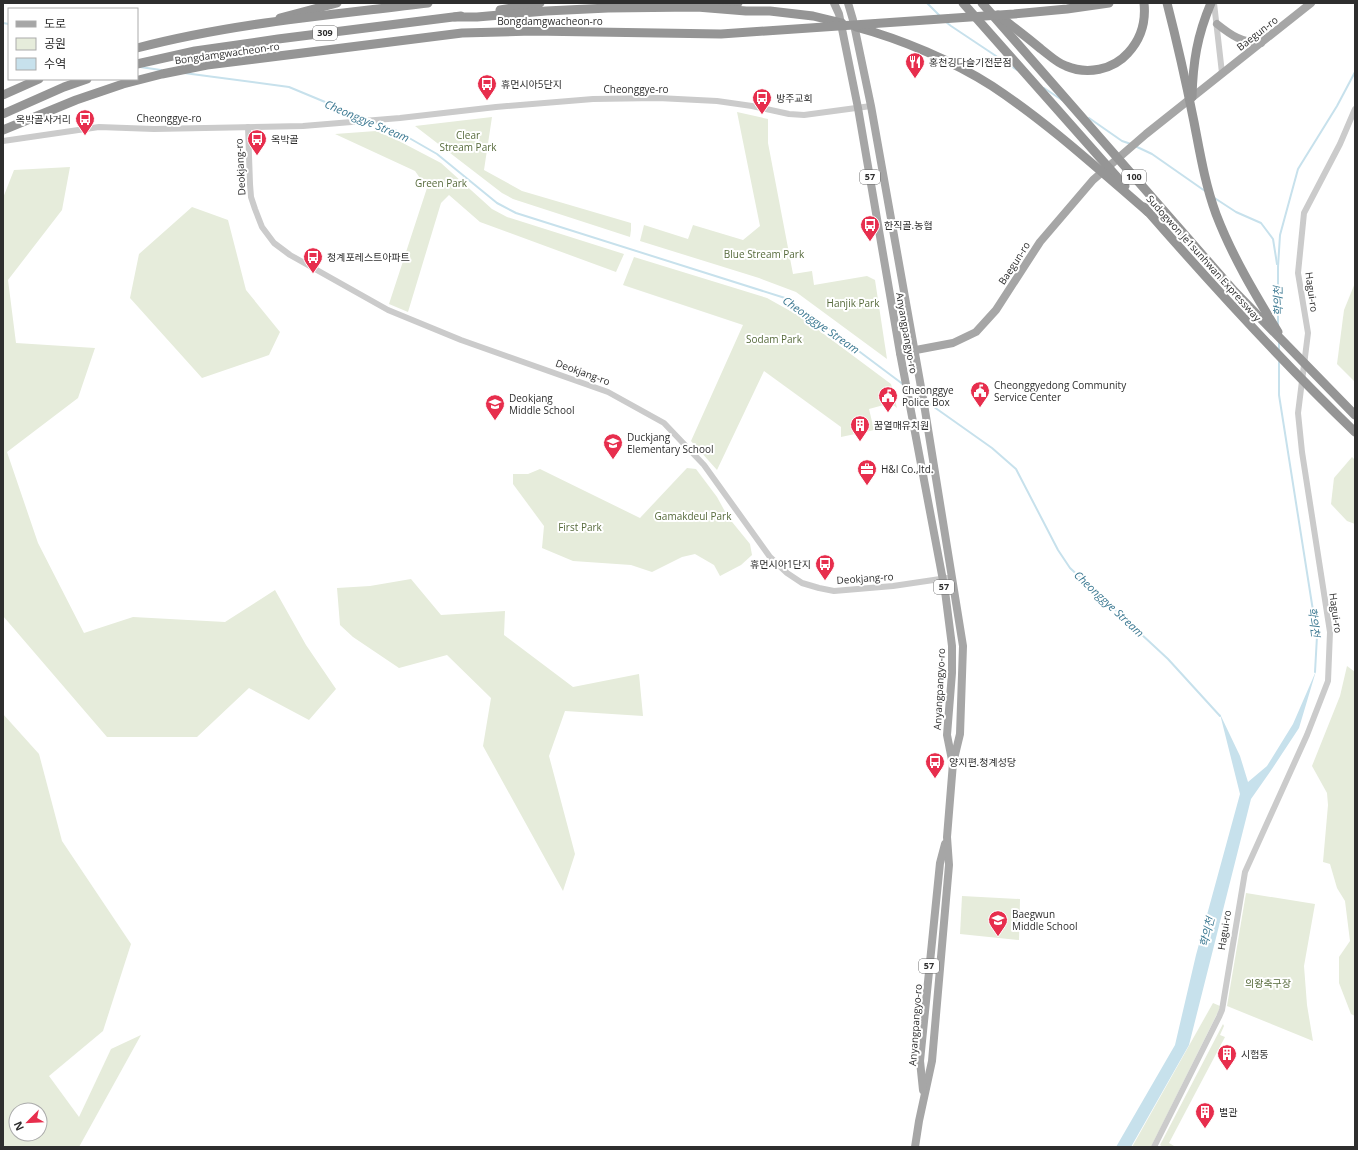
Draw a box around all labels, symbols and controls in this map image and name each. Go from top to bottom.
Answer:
legend [8,8,138,80]
street label: Baegun-ro [1234,13,1280,53]
street label: Bongdamgwacheon-ro [497,14,603,28]
text: 도로 [44,15,66,32]
road number: 309 [313,26,337,40]
text: 공원 [44,35,66,52]
street label: Bongdamgwacheon-ro [174,39,280,67]
restaurant icon: 홍천깅다슬기전문점 [904,51,926,79]
text: 수역 [44,55,66,72]
place label: 홍천깅다슬기전문점 [929,55,1012,69]
bus stop icon: 휴먼시아5단지 [476,73,498,101]
place label: 휴먼시아5단지 [501,77,562,91]
street label: Cheonggye-ro [604,82,669,96]
bus stop icon: 방주교회 [751,87,773,115]
place label: 방주교회 [776,91,813,105]
water label: Cheonggye Stream [323,96,412,145]
bus stop icon: 옥박골사거리 [74,108,96,136]
street label: Cheonggye-ro [137,111,202,125]
place label: 옥박골사거리 [16,112,71,126]
bus stop icon: 옥박골 [246,128,268,156]
park label: Clear Stream Park [439,128,497,154]
place label: 옥박골 [271,132,299,146]
street label: Deokjang-ro [232,138,248,196]
road number: 57 [860,170,880,184]
road number: 100 [1122,170,1146,184]
park label: Green Park [415,176,468,190]
street label: Sudogwon Je1sunhwan Expressway [1143,192,1265,325]
bus stop icon: 한직골.농협 [859,214,881,242]
place label: 한직골.농협 [884,218,933,232]
street label: Baegun-ro [995,239,1033,287]
bus stop icon: 청계포레스트아파트 [302,246,324,274]
park label: Blue Stream Park [724,247,805,261]
place label: 청계포레스트아파트 [327,250,410,264]
street label: Hagui-ro [1302,271,1322,313]
water label: 학의천 [1270,284,1285,316]
street label: Anyangpangyo-ro [893,291,921,375]
water label: Cheonggye Stream [780,293,863,357]
park label: Hanjik Park [827,296,880,310]
park label: Sodam Park [746,332,803,346]
street label: Deokjang-ro [554,356,612,388]
place label: Cheonggyedong Community Service Center [994,378,1127,404]
public building icon: Cheonggyedong Community Service Center [969,380,991,408]
place label: Cheonggye Police Box [902,383,954,409]
public building icon: Cheonggye Police Box [877,385,899,413]
place label: Deokjang Middle School [509,391,574,417]
school or university icon: Deokjang Middle School [484,393,506,421]
building icon: 꿈열매유치원 [849,414,871,442]
place label: 꿈열매유치원 [874,418,929,432]
place label: Duckjang Elementary School [627,430,713,456]
school or university icon: Duckjang Elementary School [602,432,624,460]
office icon: H&I Co.,ltd. [856,458,878,486]
place label: H&I Co.,ltd. [881,462,933,476]
park label: Gamakdeul Park [655,509,732,523]
park label: First Park [558,520,603,534]
bus stop icon: 휴먼시아1단지 [814,553,836,581]
place label: 휴먼시아1단지 [750,557,811,571]
water label: Cheonggye Stream [1071,567,1148,640]
street label: Deokjang-ro [836,569,894,587]
road number: 57 [934,580,954,594]
street label: Hagui-ro [1326,592,1346,634]
water label: 학의천 [1305,606,1324,640]
street label: Anyangpangyo-ro [930,648,948,730]
bus stop icon: 양지편.청계성당 [924,751,946,779]
place label: 양지편.청계성당 [949,755,1016,769]
place label: Baegwun Middle School [1012,907,1077,933]
school or university icon: Baegwun Middle School [987,909,1009,937]
street label: Hagui-ro [1214,909,1234,951]
water label: 학의천 [1196,914,1218,948]
road number: 57 [919,959,939,973]
park label: 의왕축구장 [1245,976,1291,990]
street label: Anyangpangyo-ro [905,984,925,1066]
building icon: 시험동 [1216,1043,1238,1071]
place label: 시험동 [1241,1047,1269,1061]
building icon: 별관 [1194,1101,1216,1129]
north arrow [8,1102,48,1142]
place label: 별관 [1219,1105,1238,1119]
text: N [10,1119,27,1133]

